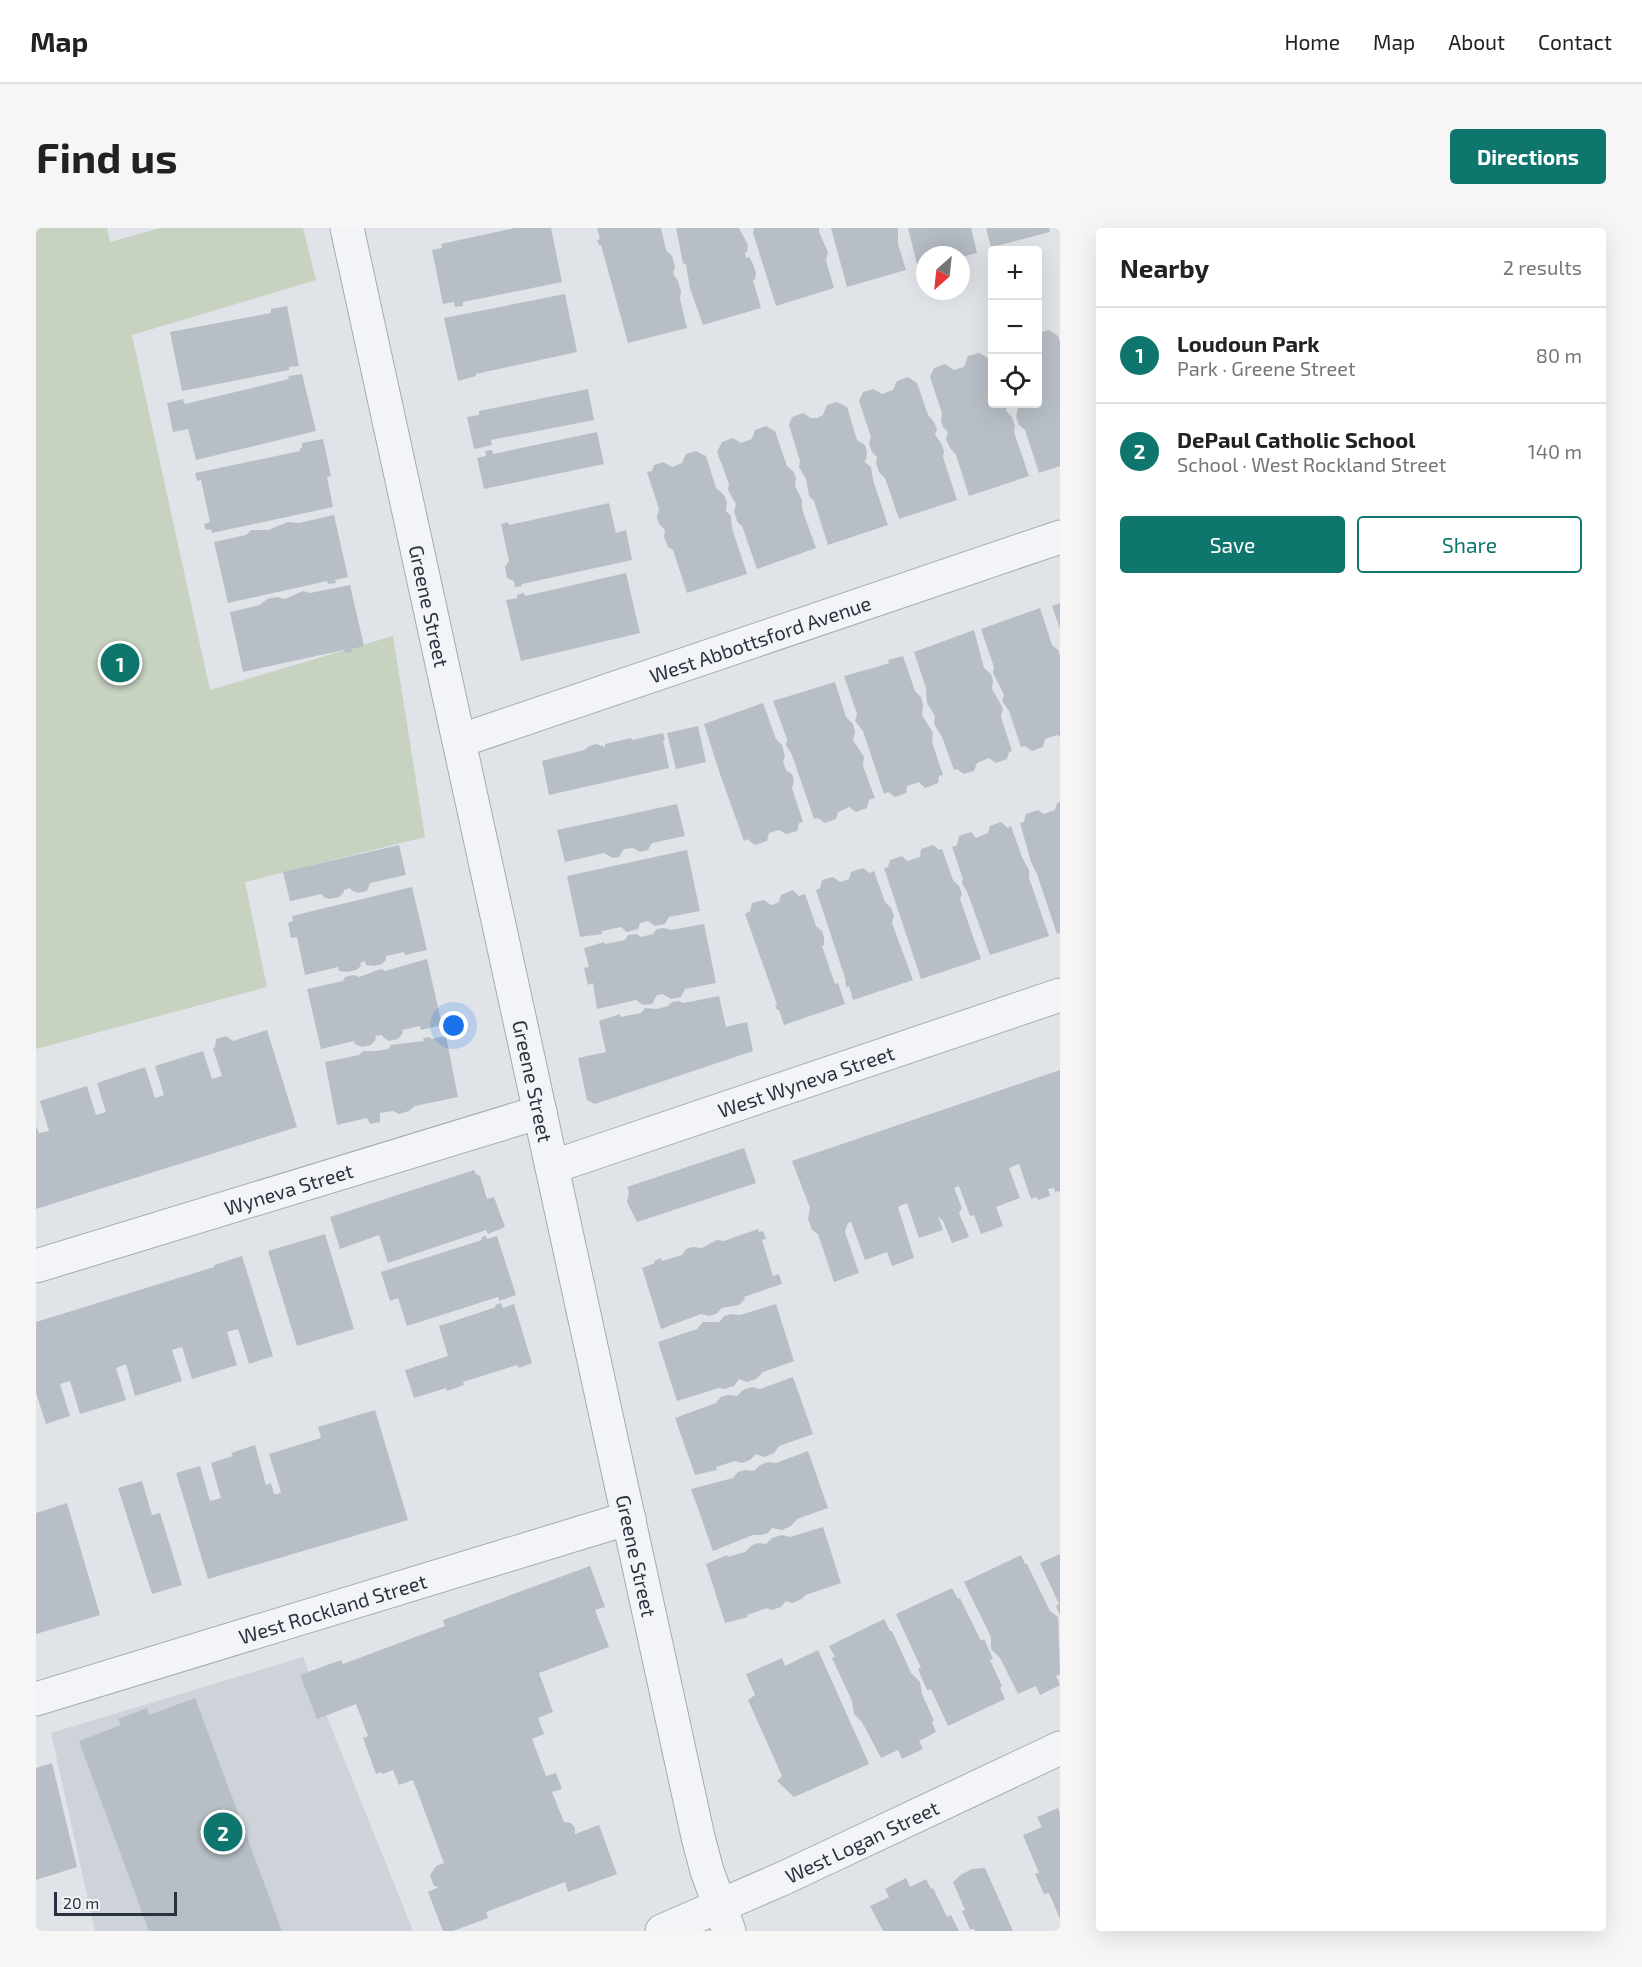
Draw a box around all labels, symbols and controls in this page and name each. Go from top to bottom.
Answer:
text: Map [30,24,88,58]
text: Home [1284,29,1340,54]
text: Map [1373,29,1415,54]
text: About [1448,29,1505,54]
text: Contact [1538,29,1612,54]
button: Directions [1450,129,1606,184]
text: Find us [36,131,178,181]
north arrow [916,246,970,300]
map controls [988,246,1042,408]
button: + [988,246,1042,300]
text: Nearby [1120,252,1209,283]
text: 2 results [1503,255,1582,279]
button: − [988,300,1042,354]
text: Loudoun Park [1177,330,1320,356]
text: 1 [1135,343,1144,367]
text: 80 m [1536,343,1582,367]
button: locate [988,354,1042,408]
text: Park · Greene Street [1177,356,1356,380]
text: DePaul Catholic School [1177,426,1415,452]
text: 2 [1134,439,1145,463]
text: 140 m [1528,439,1582,463]
text: School · West Rockland Street [1177,452,1446,476]
button: Save [1120,516,1345,573]
button: Share [1357,516,1582,573]
street label: Greene Street [405,543,455,670]
street label: West Abbottsford Avenue [646,590,874,687]
pin: 1 [100,640,140,686]
your location [439,1011,468,1040]
street label: Greene Street [508,1018,558,1145]
street label: West Wyneva Street [714,1040,898,1122]
street label: Wyneva Street [221,1158,356,1220]
street label: Greene Street [612,1492,662,1619]
street label: West Rockland Street [236,1568,430,1648]
street label: West Logan Street [781,1795,943,1888]
pin: 2 [204,1810,243,1854]
scale bar [54,1889,177,1916]
text: 20 m [63,1893,99,1912]

